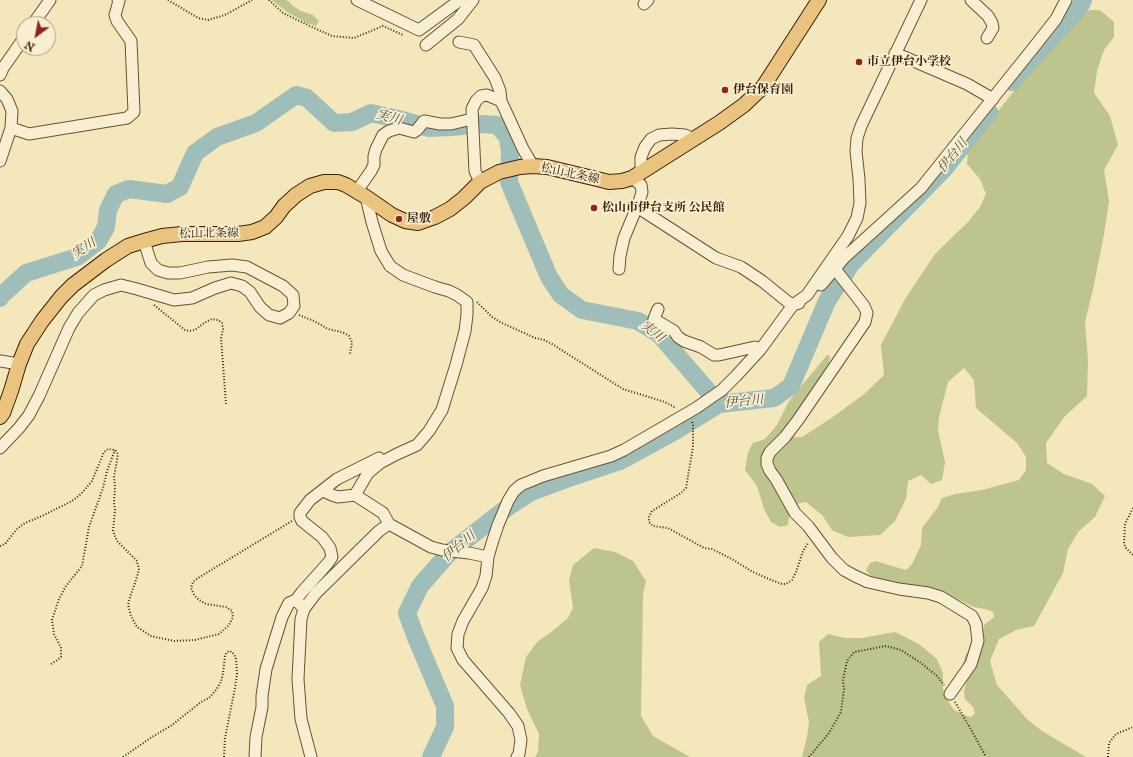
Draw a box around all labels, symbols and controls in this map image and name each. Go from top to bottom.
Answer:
north arrow [16,16,56,56]
text: N [22,38,37,54]
place label: 市立伊台小学校 [867,55,951,69]
marker: 市立伊台小学校 [854,57,864,67]
place label: 伊台保育園 [733,83,793,97]
marker: 伊台保育園 [720,85,730,95]
water label: 実川 [374,107,404,129]
water label: 伊台川 [935,136,971,176]
street label: 松山北条線 [539,161,601,187]
place label: 松山市伊台支所 公民館 [602,201,725,215]
marker: 松山市伊台支所 公民館 [589,203,599,213]
place label: 屋敷 [407,212,431,226]
marker: 屋敷 [394,214,404,224]
street label: 松山北条線 [179,226,239,242]
water label: 実川 [69,235,99,263]
water label: 実川 [637,318,667,346]
water label: 伊台川 [724,392,764,412]
water label: 伊台川 [439,528,479,566]

